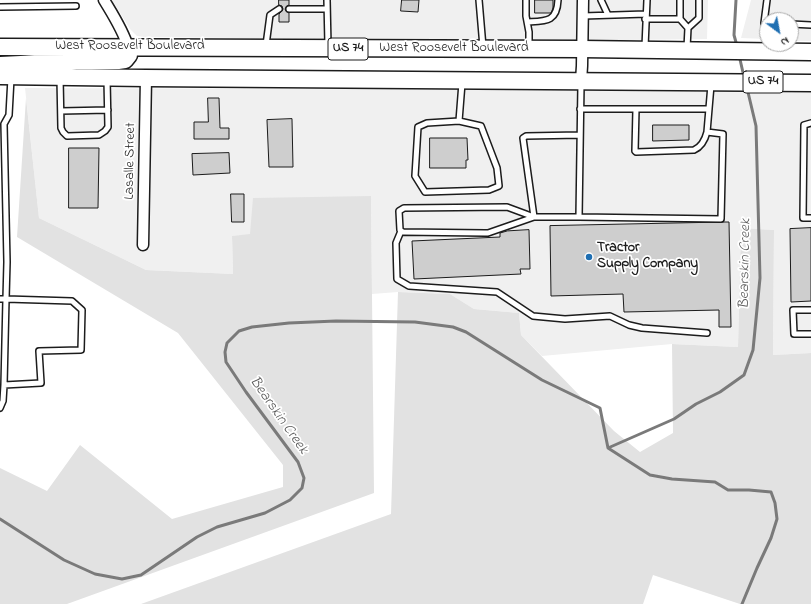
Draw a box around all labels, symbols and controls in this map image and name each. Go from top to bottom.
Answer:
north arrow [759,12,799,52]
text: N [777,33,792,50]
road number: US 74 [328,38,368,60]
street label: West Roosevelt Boulevard [55,39,205,55]
street label: West Roosevelt Boulevard [379,41,529,57]
road number: US 74 [743,71,783,93]
street label: Lasalle Street [122,122,140,200]
water label: Bearskin Creek [736,219,756,309]
place label: Tractor Supply Company [597,241,698,274]
marker: Tractor Supply Company [584,252,594,262]
water label: Bearskin Creek [245,374,311,458]

